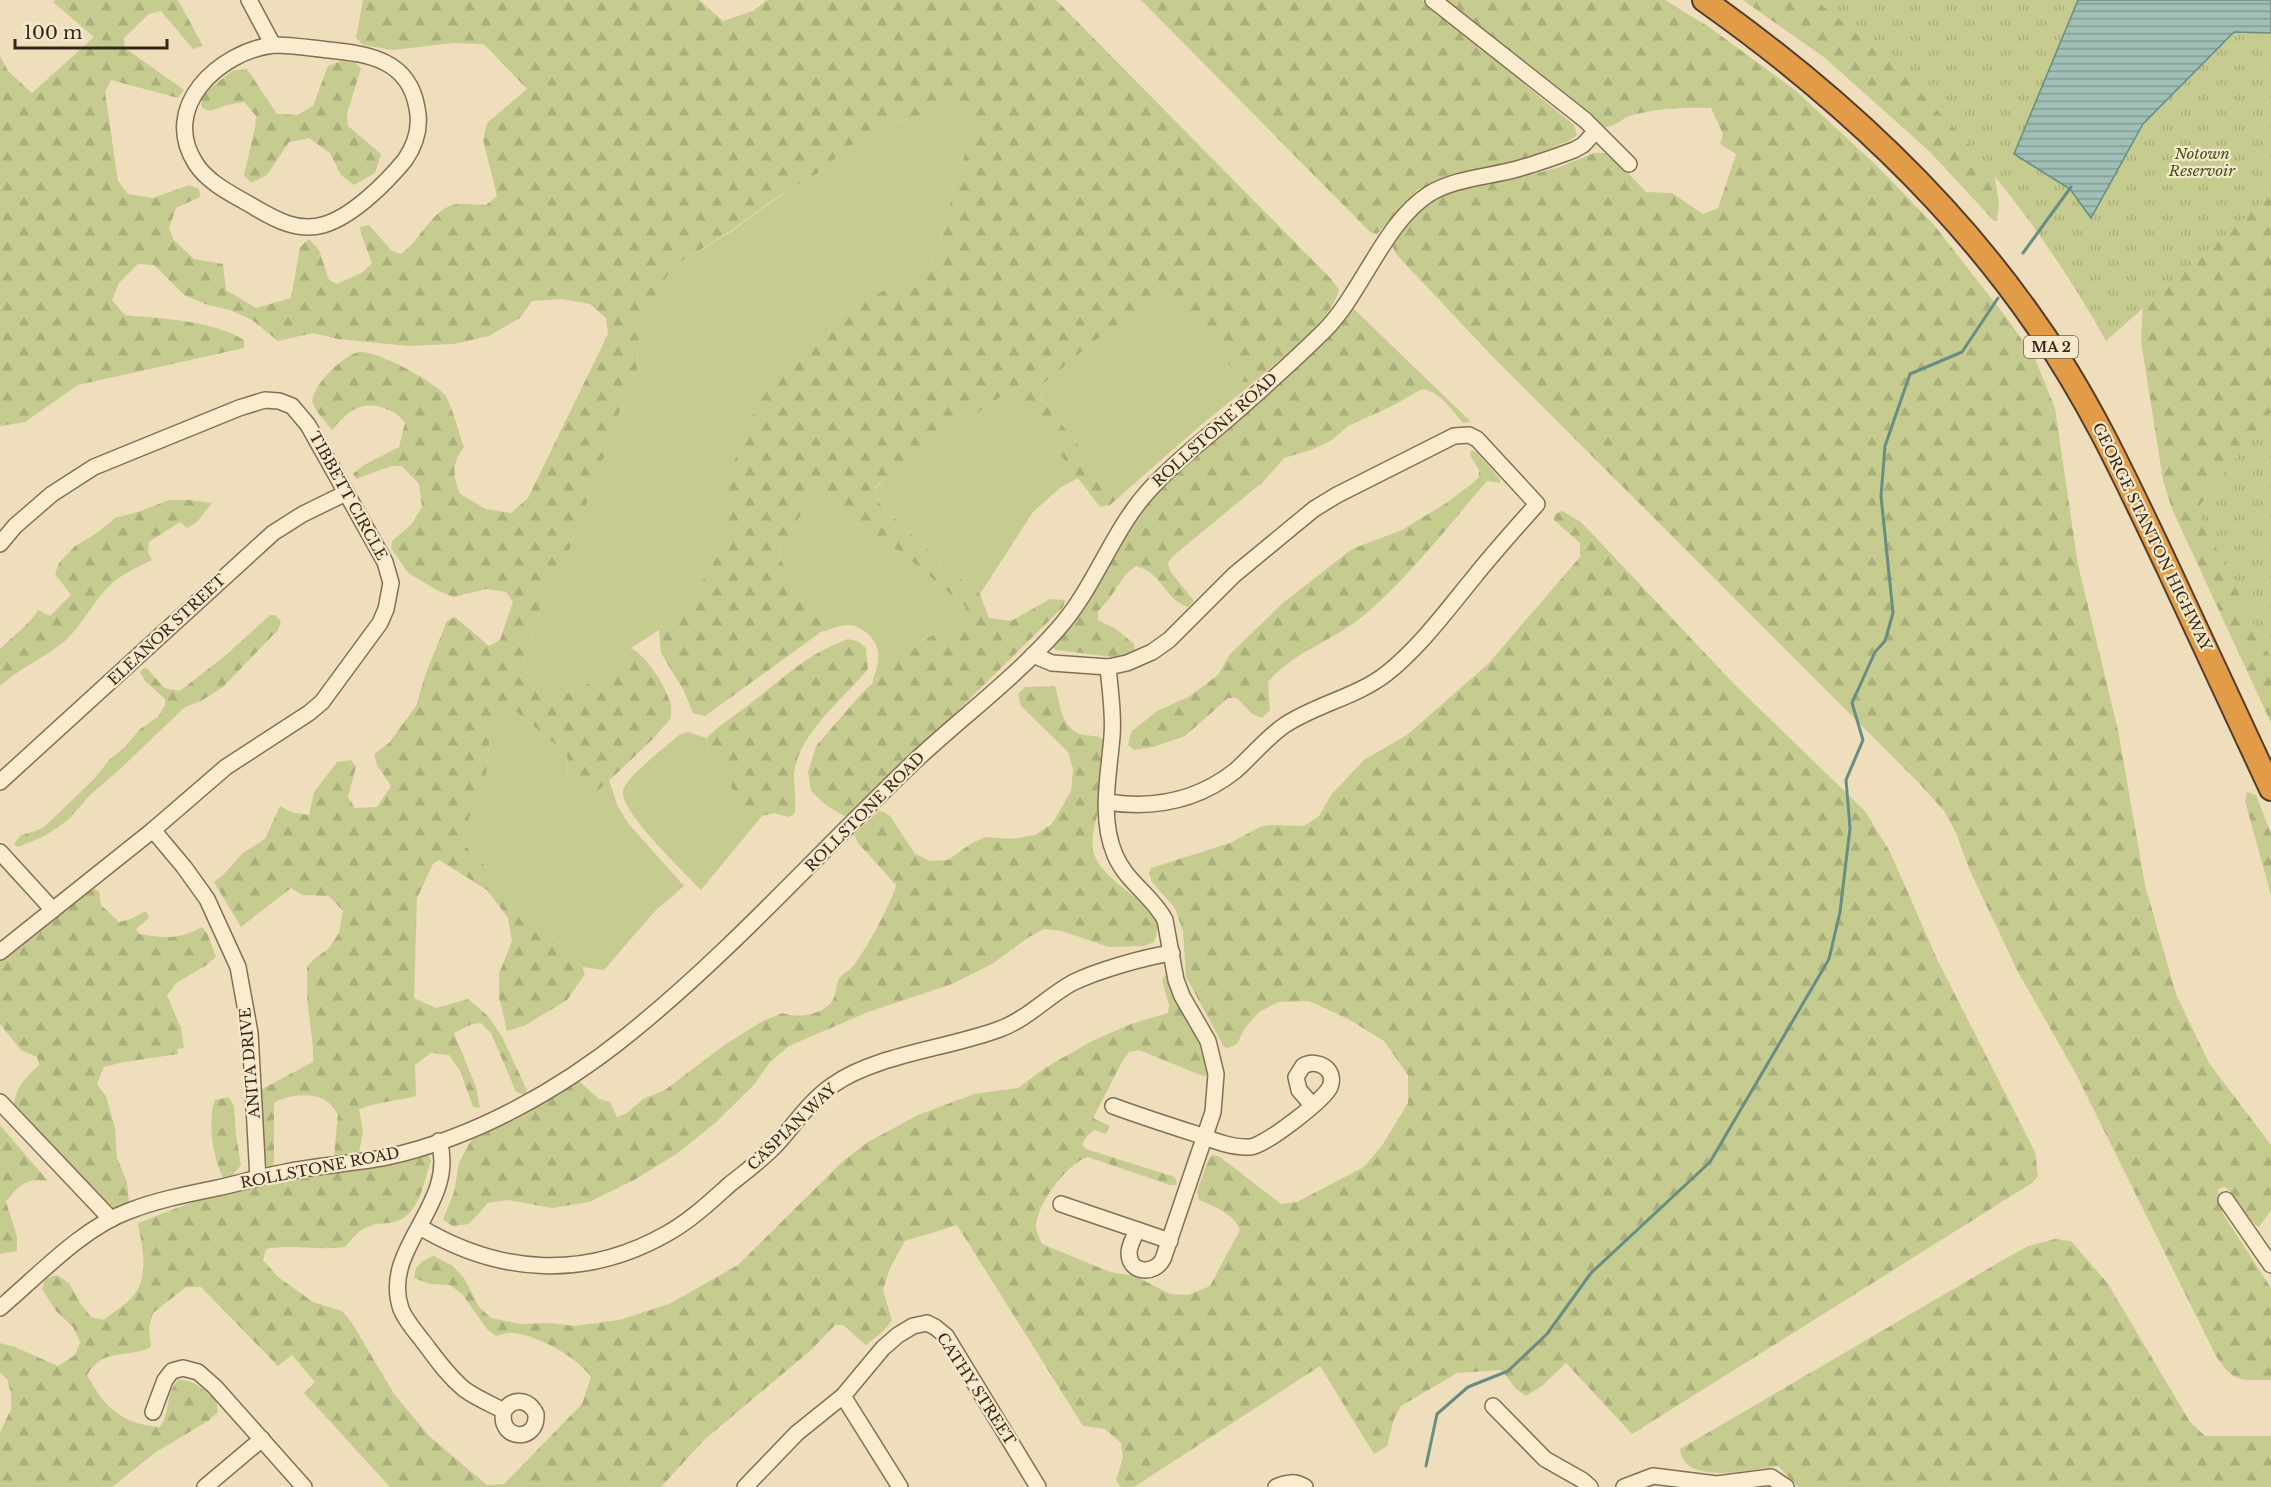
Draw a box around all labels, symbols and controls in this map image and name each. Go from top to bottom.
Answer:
scale bar [15,12,166,50]
text: 100 m [24,22,82,44]
park label: Notown Reservoir [2168,144,2236,180]
road number: MA 2 [2024,336,2078,358]
street label: ROLLSTONE ROAD [1148,368,1281,491]
street label: GEORGE STANTON HIGHWAY [2089,419,2217,655]
street label: TIBBETT CIRCLE [305,428,392,563]
street label: ELEANOR STREET [104,570,230,689]
street label: ROLLSTONE ROAD [801,748,929,876]
street label: ANITA DRIVE [235,1007,264,1120]
street label: CASPIAN WAY [743,1079,841,1174]
street label: ROLLSTONE ROAD [239,1143,401,1192]
street label: CATHY STREET [933,1329,1020,1449]

